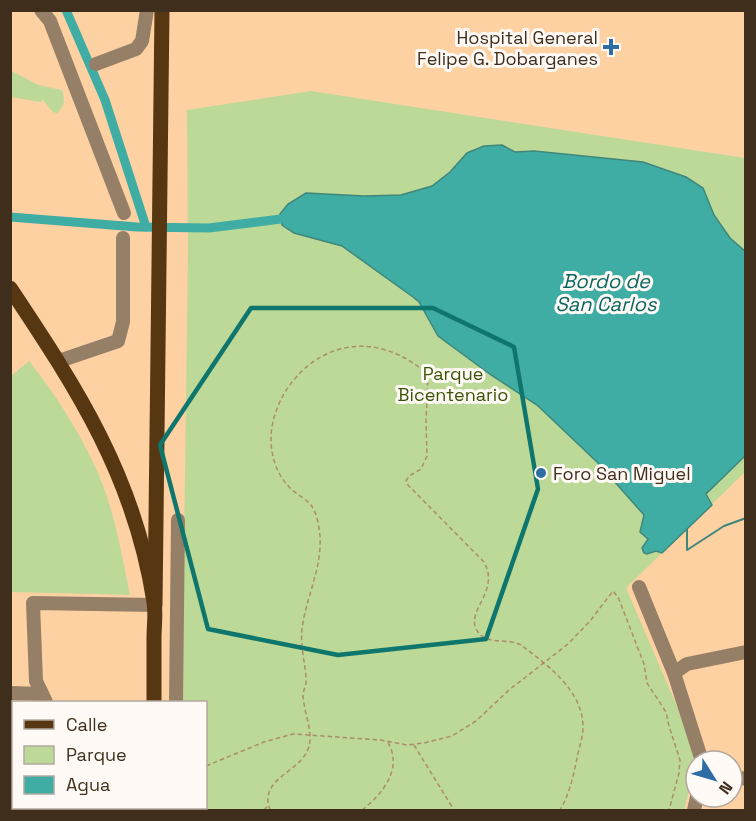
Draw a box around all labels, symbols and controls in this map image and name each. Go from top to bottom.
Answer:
place label: Hospital General Felipe G. Dobarganes [417,26,598,70]
marker: Hospital General Felipe G. Dobarganes [602,38,620,56]
water label: Bordo de San Carlos [556,268,658,317]
park label: Parque Bicentenario [398,362,508,406]
place label: Foro San Miguel [553,462,691,485]
marker: Foro San Miguel [534,466,548,480]
legend [12,701,207,809]
text: Calle [66,713,107,736]
text: Parque [66,743,127,766]
north arrow [684,749,744,809]
text: Agua [66,773,110,796]
text: N [714,777,737,798]

